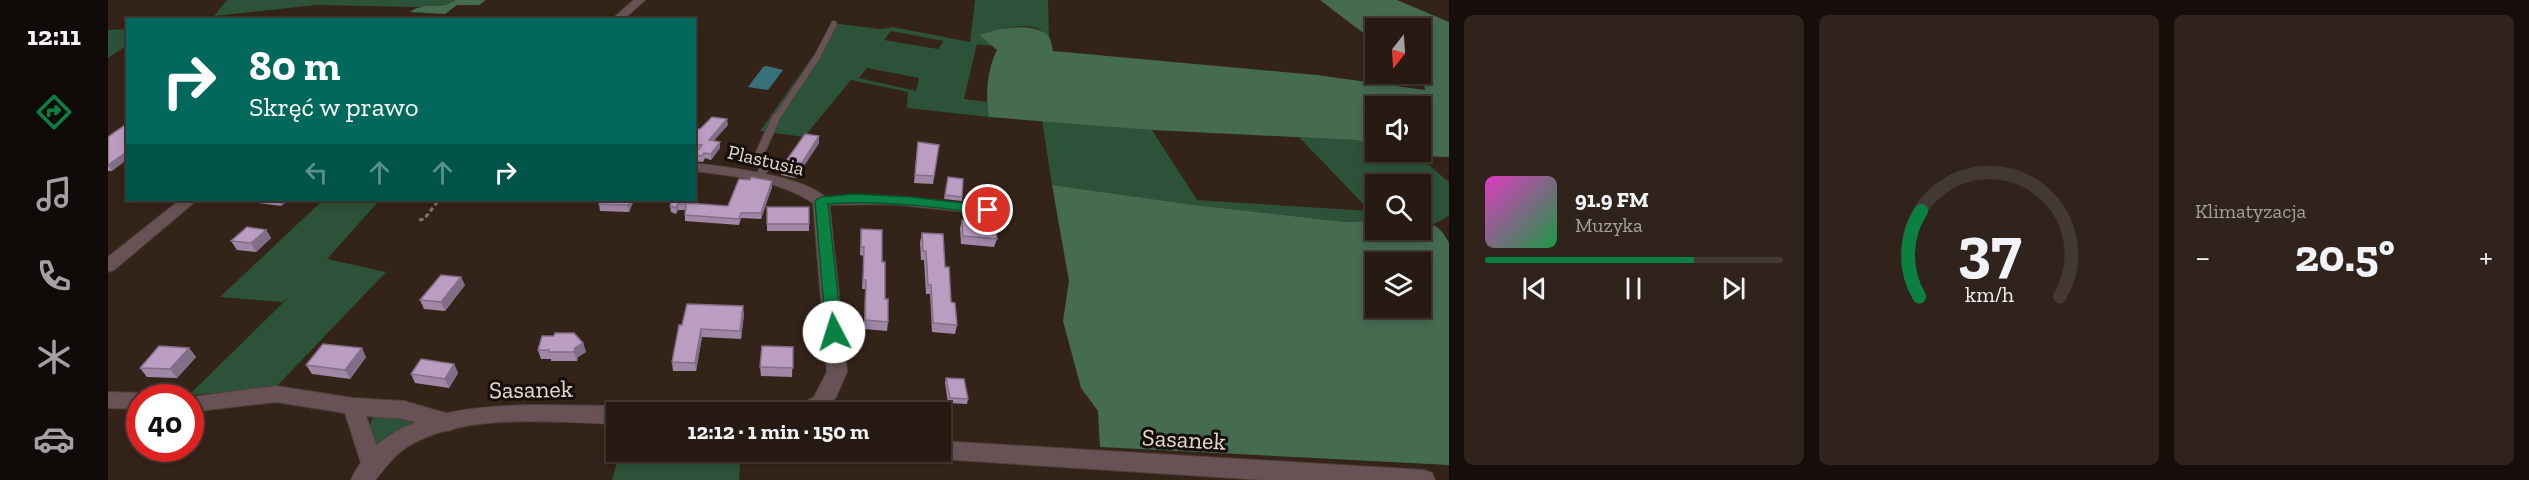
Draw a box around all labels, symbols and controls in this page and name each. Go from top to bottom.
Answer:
north arrow [1365,18,1431,84]
map controls [1365,18,1431,318]
text: 12:11 [27,20,81,52]
text: 80 m [249,40,340,91]
icon: right [150,42,228,120]
icon: directions [33,91,75,133]
text: Skręć w prawo [249,91,419,123]
button: sound [1365,96,1431,162]
street label: Plastusia [725,140,807,181]
icon: left [300,156,333,189]
icon: ahead [363,156,396,189]
icon: ahead [426,156,459,189]
icon: right [489,156,522,189]
icon: music [33,173,75,215]
button: search [1365,174,1431,240]
pin [962,184,1013,235]
text: 91.9 FM [1575,186,1649,213]
icon: arrive [971,193,1004,226]
text: Klimatyzacja [2195,199,2306,223]
text: 37 [1957,212,2021,287]
text: Muzyka [1575,213,1643,237]
text: 20.5° [2295,229,2395,283]
text: − [2195,237,2210,276]
text: + [2479,237,2493,276]
button: layers [1365,252,1431,318]
icon: phone [33,255,75,297]
icon: previous [1518,272,1551,305]
icon: pause [1617,272,1650,305]
icon: next [1717,272,1750,305]
text: km/h [1965,282,2013,307]
position arrow [802,300,866,364]
icon: climate [33,336,75,378]
street label: Sasanek [489,374,574,404]
speed limit sign: 40 [126,384,204,462]
icon: car [33,418,75,460]
text: 12:12 · 1 min · 150 m [688,418,869,445]
street label: Sasanek [1141,422,1227,456]

